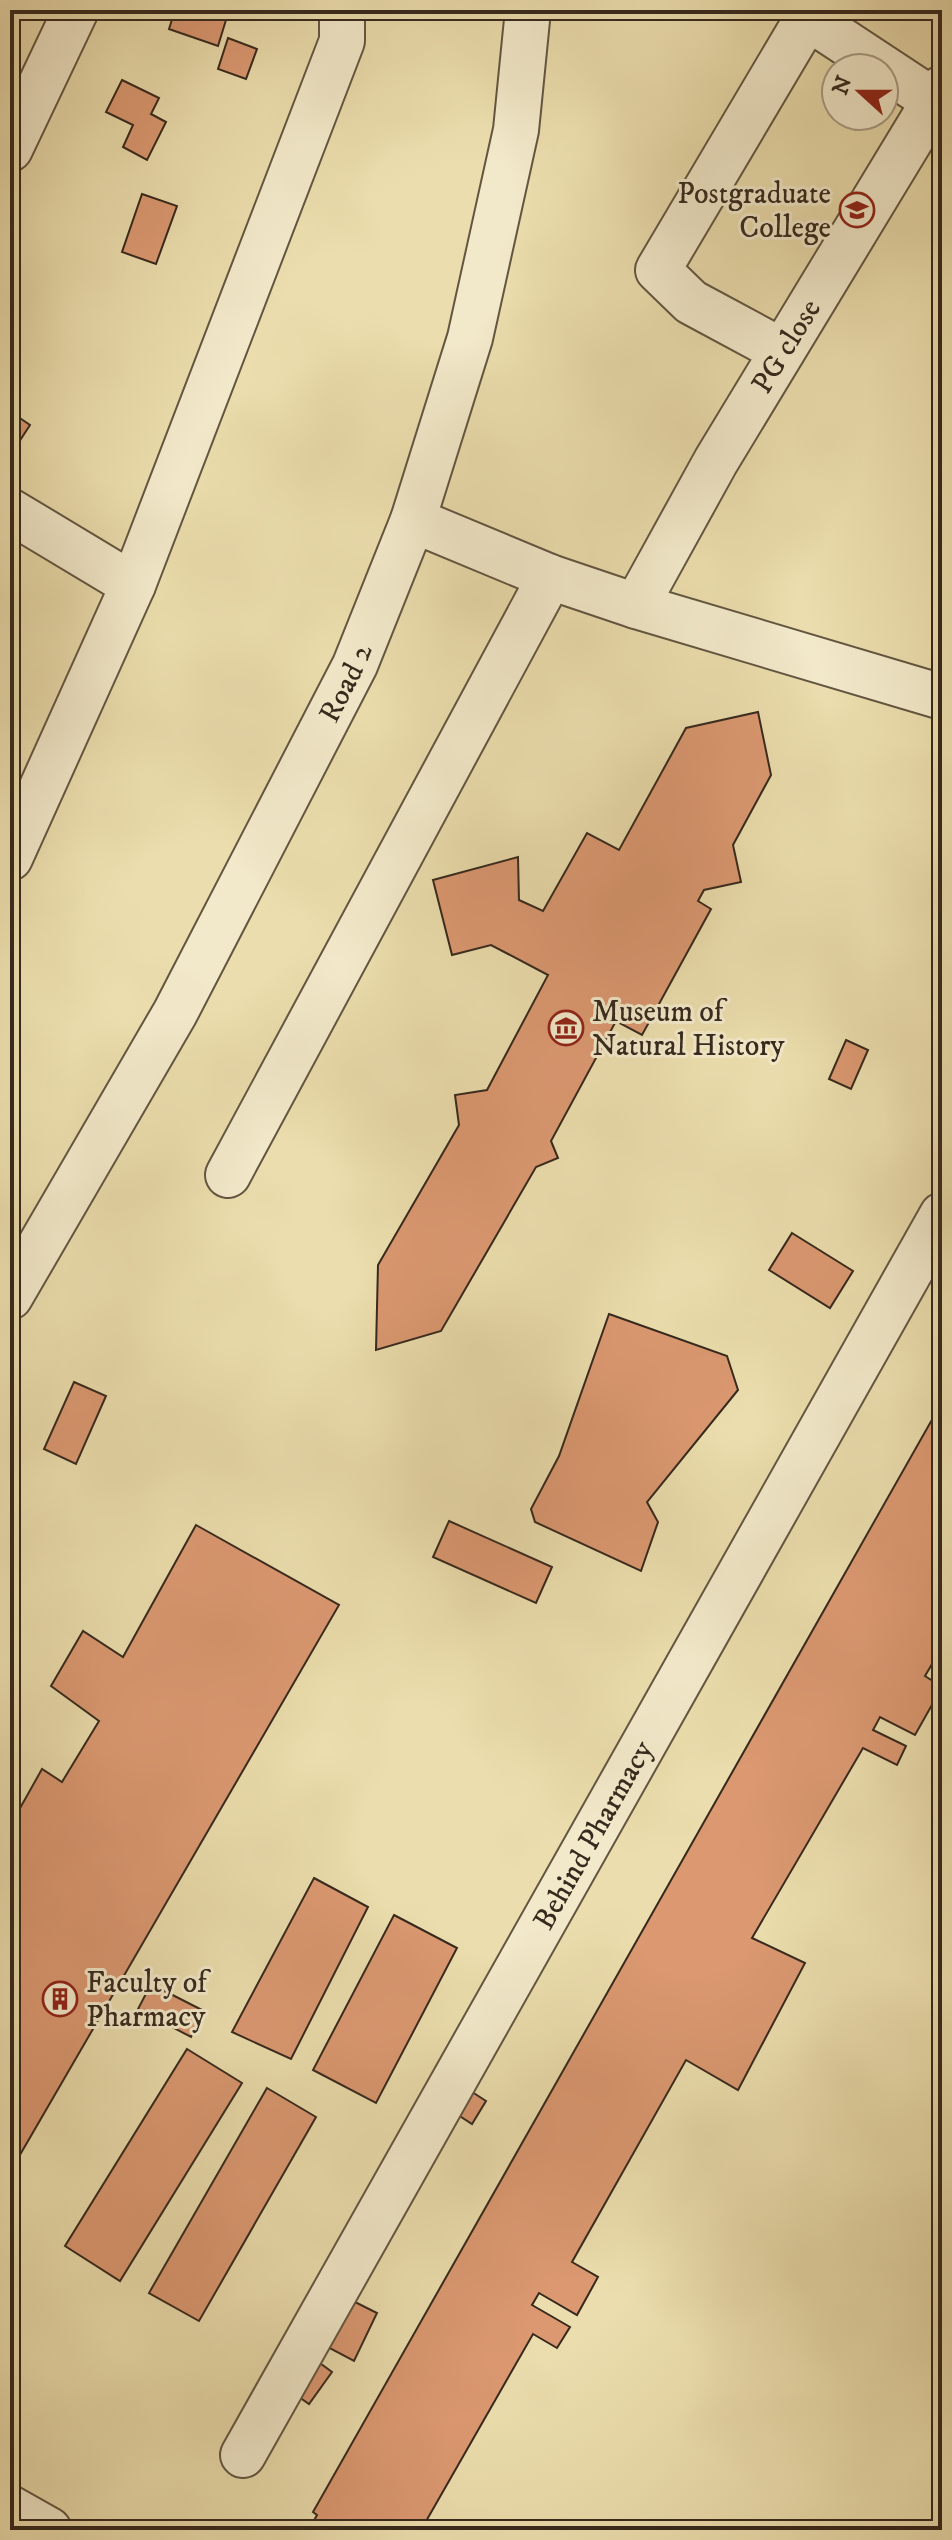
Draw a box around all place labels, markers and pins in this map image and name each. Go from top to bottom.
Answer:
place label: Postgraduate College [677,176,831,247]
school or university icon: Postgraduate College [838,191,876,229]
place label: Museum of Natural History [592,994,785,1065]
museum icon: Museum of Natural History [547,1009,585,1047]
place label: Faculty of Pharmacy [86,1965,211,2036]
building icon: Faculty of Pharmacy [41,1980,79,2018]

